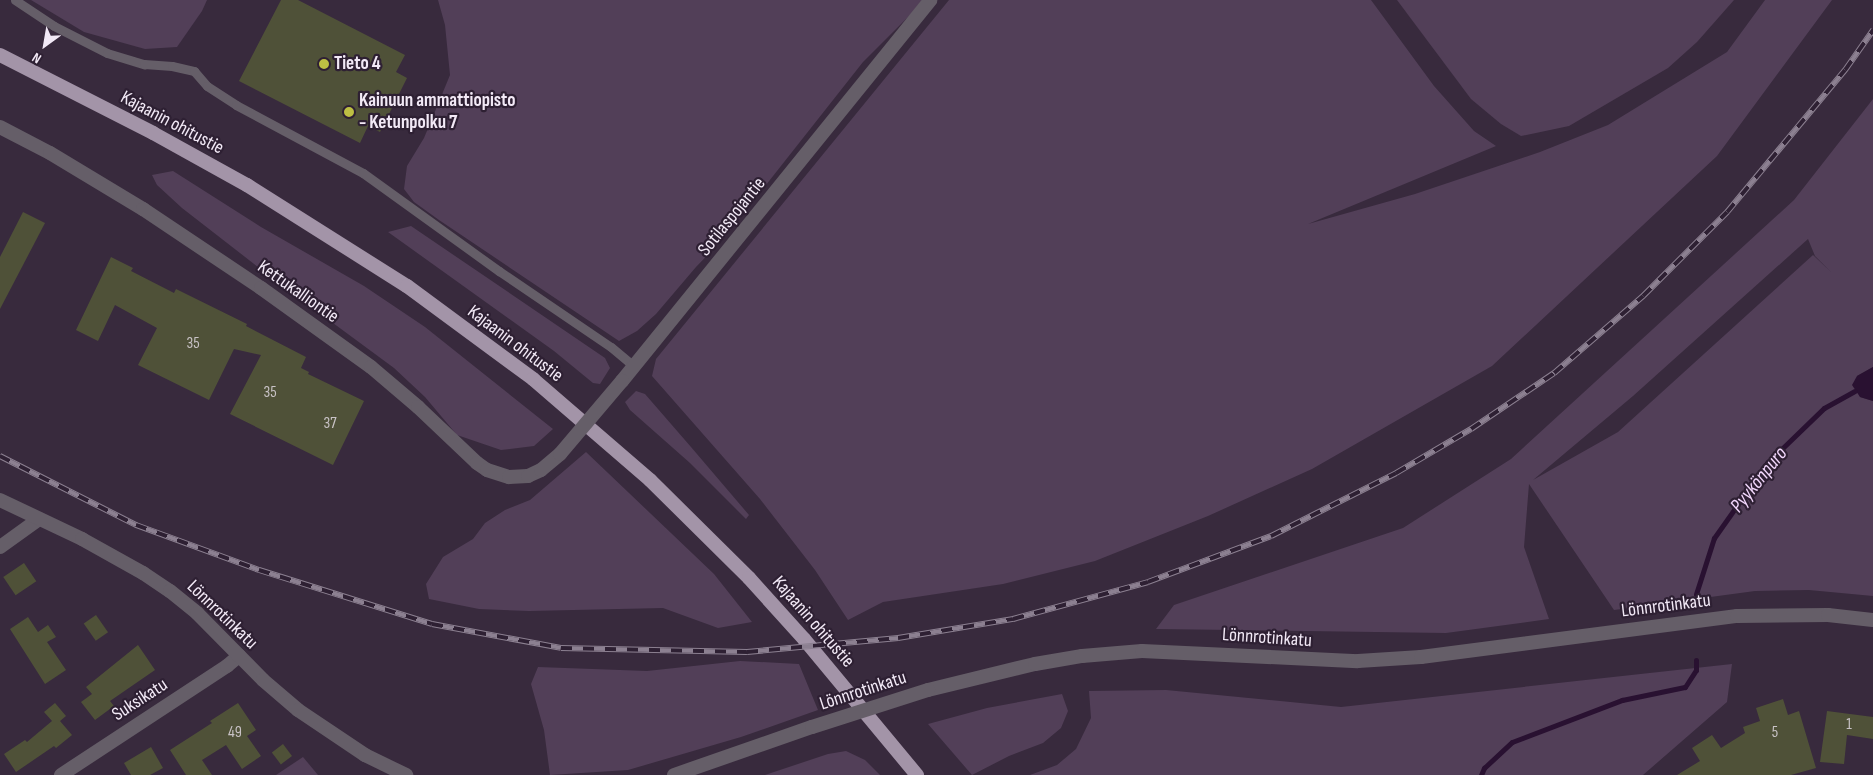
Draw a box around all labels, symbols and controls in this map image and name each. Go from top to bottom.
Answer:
north arrow [20,20,70,70]
text: N [29,49,44,67]
place label: Tieto 4 [334,53,380,75]
marker: Tieto 4 [318,58,330,70]
street label: Kajaanin ohitustie [116,86,228,160]
place label: Kainuun ammattiopisto - Ketunpolku 7 [359,90,516,134]
marker: Kainuun ammattiopisto - Ketunpolku 7 [343,106,355,118]
street label: Sotilaspojantie [693,173,771,261]
street label: Kettukalliontie [253,256,343,328]
street label: Kajaanin ohitustie [463,301,567,387]
house number: 35 [186,334,200,354]
house number: 35 [263,383,277,403]
house number: 37 [323,414,337,434]
water label: Pyykönpuro [1725,443,1793,517]
street label: Kajaanin ohitustie [767,572,859,672]
street label: Lönnrotinkatu [182,576,262,654]
street label: Lönnrotinkatu [1620,589,1712,623]
street label: Lönnrotinkatu [1221,623,1313,653]
street label: Lönnrotinkatu [817,666,909,716]
street label: Suksikatu [108,674,172,726]
house number: 1 [1846,715,1852,735]
house number: 49 [228,723,242,743]
house number: 5 [1772,723,1778,743]

